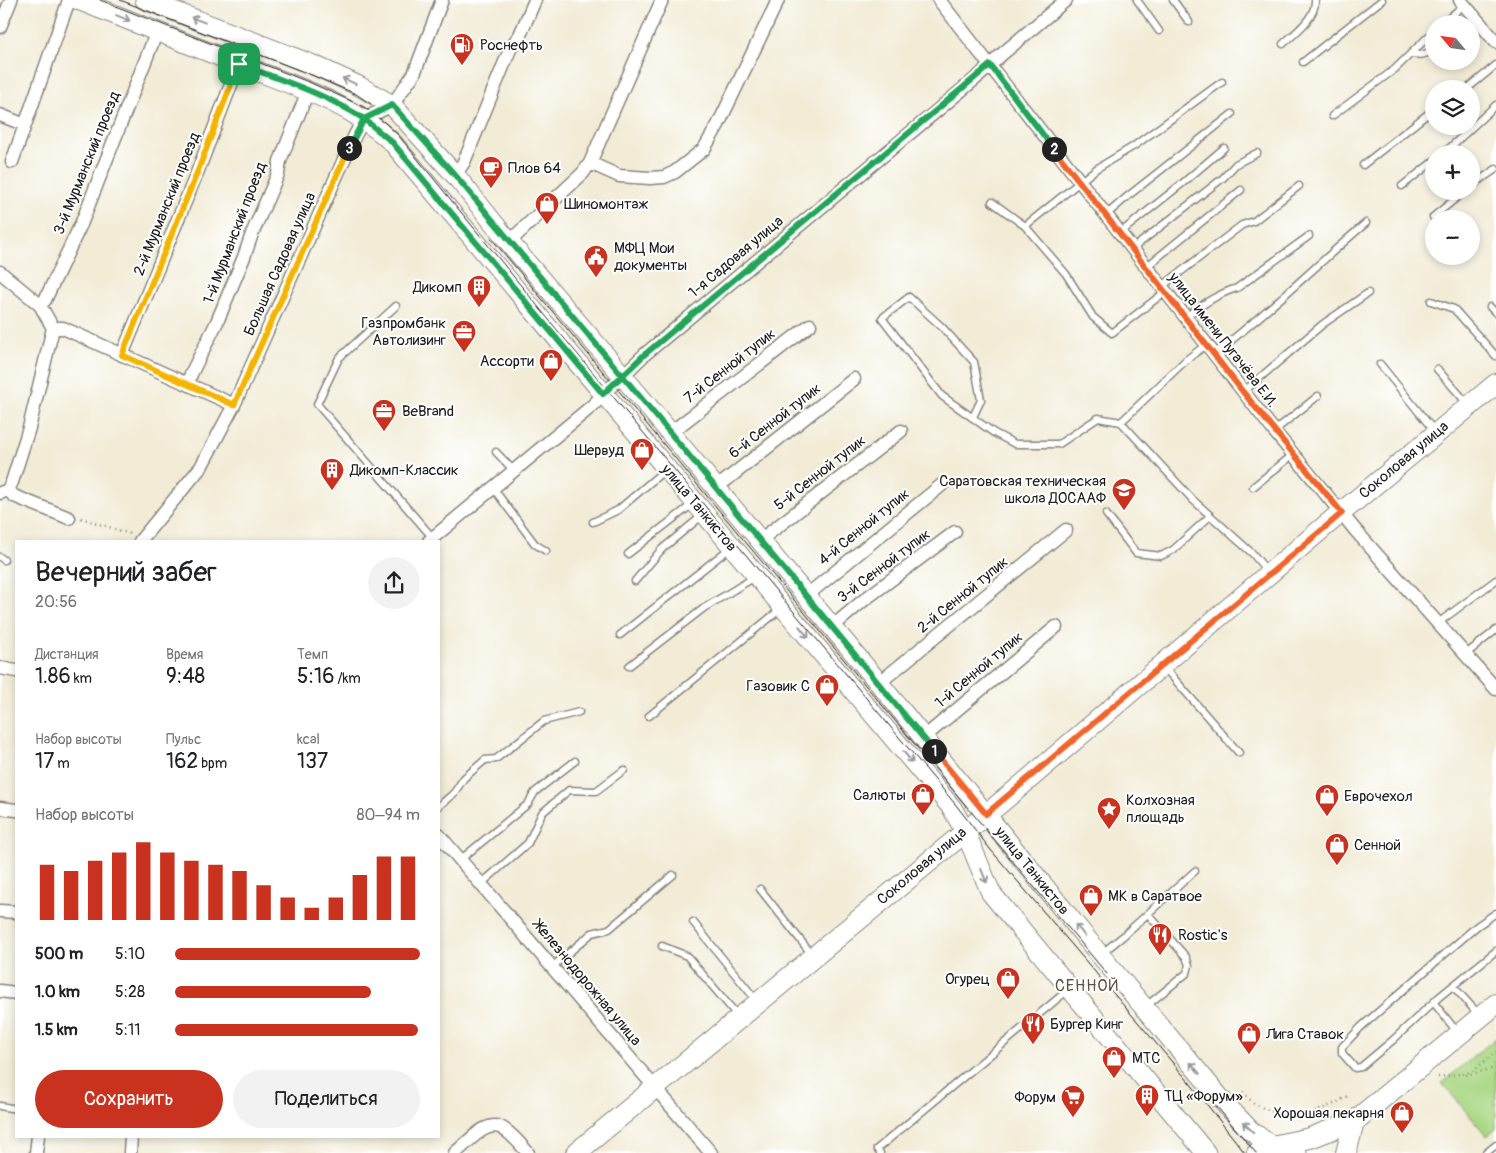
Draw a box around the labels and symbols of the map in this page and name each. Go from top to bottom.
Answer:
one-way arrow [115,14,130,23]
one-way arrow [191,15,206,24]
north arrow [1425,15,1480,70]
fuel station icon: Роснефть [449,32,475,66]
place label: Роснефть [480,36,543,55]
pin [218,43,260,85]
one-way arrow [342,76,357,85]
street label: 3-й Мурманский проезд [50,89,124,237]
street label: 2-й Мурманский проезд [130,130,204,278]
pin: 3 [336,136,362,160]
pin: 2 [1042,136,1066,162]
cafe icon: Плов 64 [478,155,504,189]
street label: 1-й Мурманский проезд [199,159,271,307]
place label: Плов 64 [508,159,561,178]
street label: Большая Садовая улица [240,189,320,339]
shop icon: Шиномонтаж [534,191,560,225]
place label: Шиномонтаж [564,195,648,214]
street label: 1-я Садовая улица [685,212,787,302]
place label: МФЦ Мои документы [614,239,687,275]
public building icon: МФЦ Мои документы [583,244,609,278]
street label: улица имени Пугачёва Е.И. [1164,268,1282,411]
building icon: Дикомп [466,274,492,308]
place label: Дикомп [412,278,462,297]
place label: Газпромбанк Автолизинг [361,314,446,350]
office icon: Газпромбанк Автолизинг [451,319,477,353]
street label: 7-й Сенной тупик [680,324,780,408]
shop icon: Ассорти [538,348,564,382]
place label: Ассорти [480,352,534,371]
street label: 6-й Сенной тупик [725,379,825,463]
office icon: BeBrand [371,398,397,432]
place label: BeBrand [402,402,454,421]
street label: Соколовая улица [1355,417,1453,503]
street label: 5-й Сенной тупик [770,431,870,515]
shop icon: Шервуд [629,437,655,471]
place label: Шервуд [574,441,624,460]
building icon: Дикомп-Классик [319,457,345,491]
street label: улица Танкистов [656,460,741,556]
place label: Дикомп-Классик [349,461,459,480]
place label: Саратовская техническая школа ДОСААФ [939,472,1106,508]
school or university icon: Саратовская техническая школа ДОСААФ [1111,477,1137,511]
street label: 4-й Сенной тупик [815,484,914,570]
street label: 3-й Сенной тупик [834,525,934,607]
street label: 2-й Сенной тупик [914,552,1012,637]
one-way arrow [798,626,809,639]
street label: 1-й Сенной тупик [931,628,1027,712]
shop icon: Газовик С [814,673,840,707]
place label: Газовик С [746,677,810,696]
pin: 1 [922,738,946,764]
one-way arrow [903,750,914,763]
shop icon: Салюты [910,782,936,816]
shop icon: Еврочехол [1314,783,1340,817]
place label: Салюты [853,786,906,805]
place label: Еврочехол [1344,787,1413,806]
place label: Колхозная площадь [1126,791,1195,827]
place icon: Колхозная площадь [1096,796,1122,830]
street label: улица Танкистов [990,822,1073,919]
street label: Соколовая улица [873,823,971,909]
shop icon: Сенной [1324,832,1350,866]
place label: Сенной [1354,836,1401,855]
one-way arrow [980,869,989,884]
shop icon: МК в Саратвое [1078,883,1104,917]
place label: МК в Саратвое [1108,887,1203,906]
street label: Железнодорожная улица [528,915,645,1050]
restaurant icon: Rostic's [1147,922,1173,956]
one-way arrow [1074,924,1085,937]
place label: Rostic's [1178,926,1228,945]
shop icon: Огурец [995,966,1021,1000]
place label: Огурец [945,970,990,989]
district label: СЕННОЙ [1055,976,1119,996]
restaurant icon: Бургер Кинг [1020,1011,1046,1045]
place label: Бургер Кинг [1050,1015,1123,1034]
shop icon: Лига Ставок [1236,1021,1262,1055]
place label: Лига Ставок [1265,1025,1344,1044]
shop icon: МТС [1101,1045,1127,1079]
place label: МТС [1132,1049,1160,1068]
one-way arrow [1190,1062,1201,1075]
building icon: ТЦ «Форум» [1134,1083,1160,1117]
supermarket icon: Форум [1060,1084,1086,1118]
place label: ТЦ «Форум» [1164,1087,1243,1106]
place label: Форум [1015,1088,1056,1107]
shop icon: Хорошая пекарня [1389,1100,1415,1134]
place label: Хорошая пекарня [1273,1104,1384,1123]
one-way arrow [1242,1121,1254,1134]

